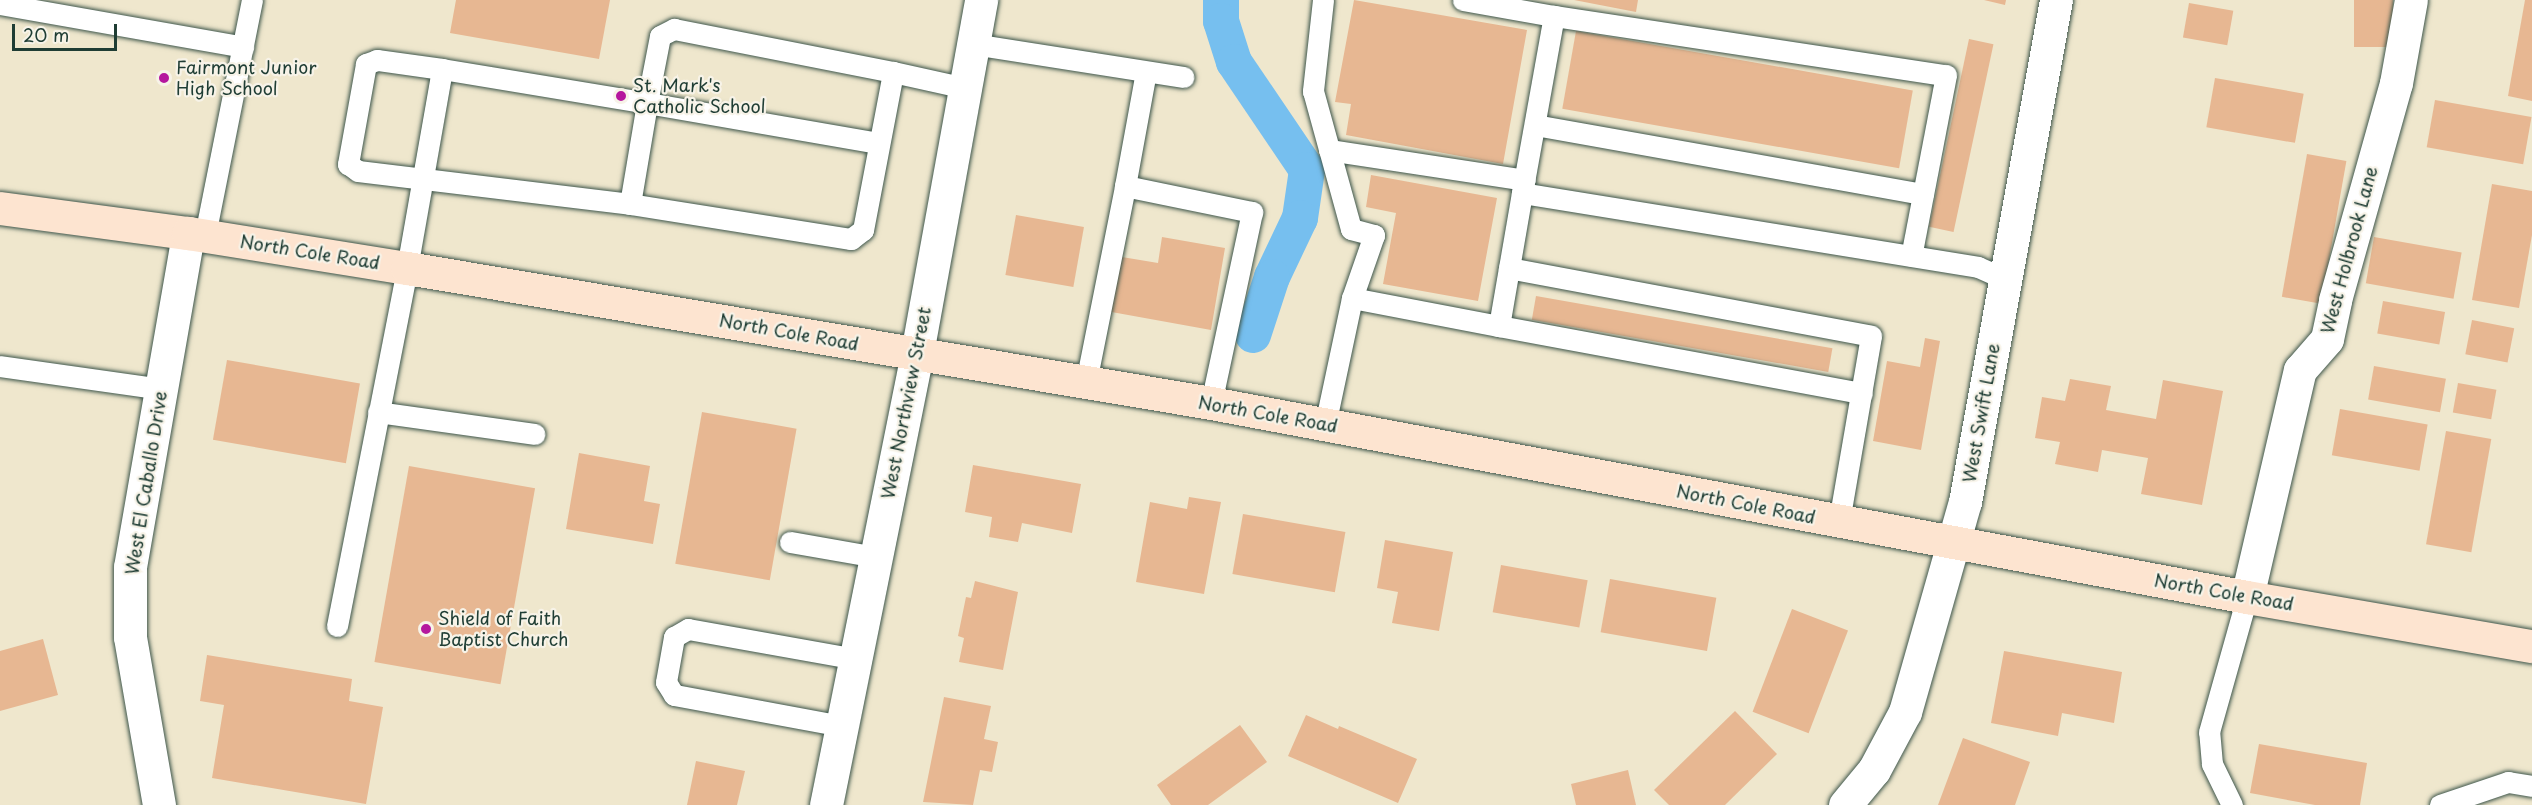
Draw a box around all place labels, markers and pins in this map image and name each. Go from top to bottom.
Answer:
place label: Fairmont Junior High School [176,57,316,100]
marker: Fairmont Junior High School [157,71,171,85]
place label: St. Mark's Catholic School [633,75,767,118]
marker: St. Mark's Catholic School [614,89,628,103]
place label: Shield of Faith Baptist Church [438,608,569,650]
marker: Shield of Faith Baptist Church [419,622,433,636]

